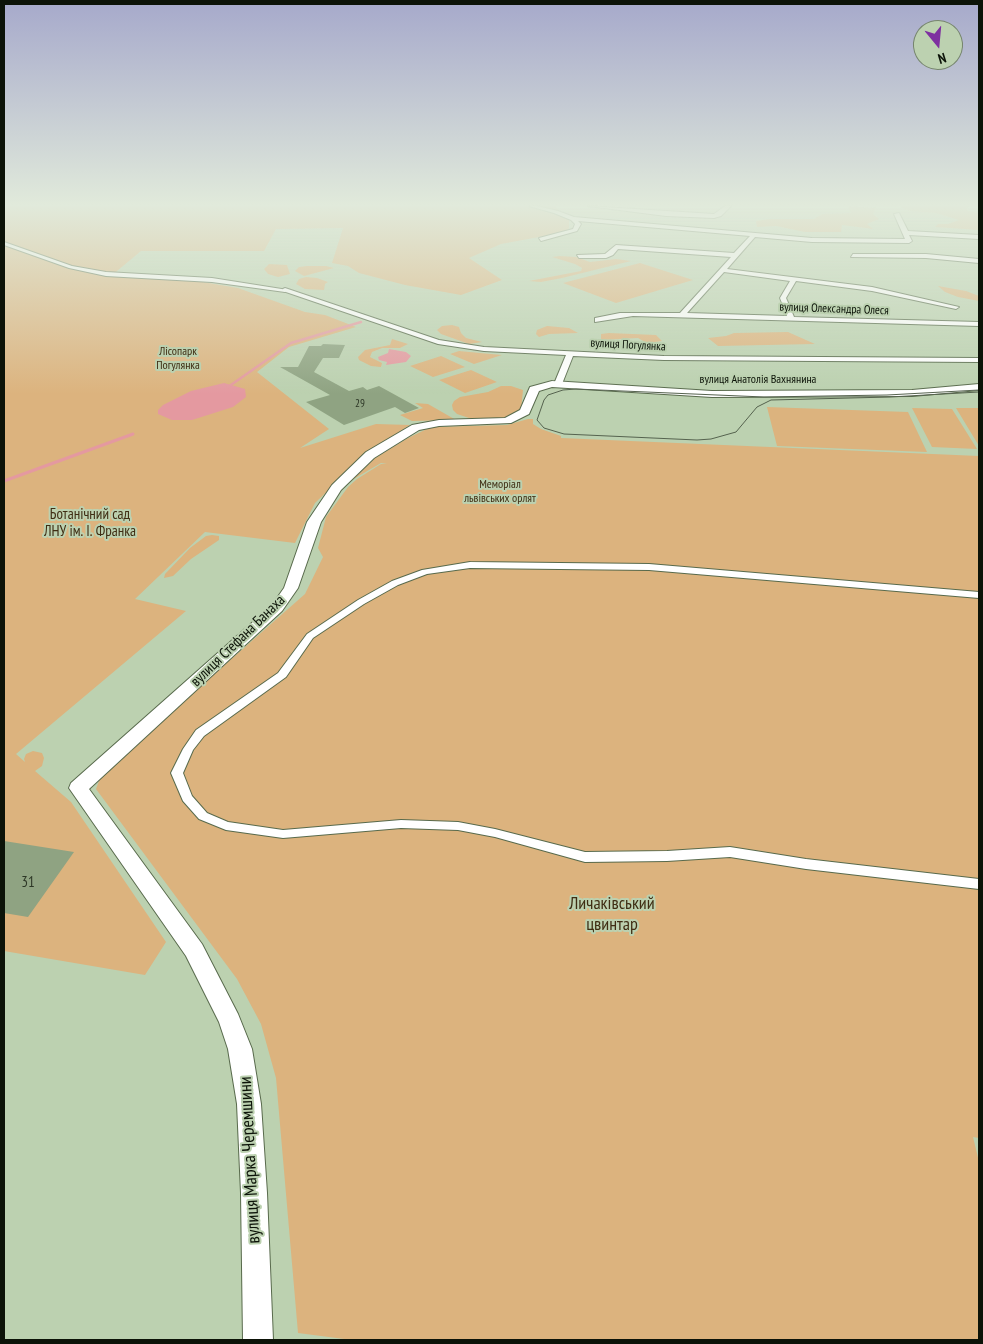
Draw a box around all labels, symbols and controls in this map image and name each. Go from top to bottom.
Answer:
north arrow [913,20,963,70]
text: N [936,49,948,68]
street label: вулиця Олександра Олеся [779,300,889,318]
street label: вулиця Погулянка [590,336,666,354]
park label: Лісопарк Погулянка [156,345,200,373]
street label: вулиця Анатолія Вахнянина [700,373,816,387]
house number: 29 [355,397,365,411]
park label: Меморіал львівських орлят [464,478,536,506]
park label: Ботанічний сад ЛНУ ім. І. Франка [44,506,136,541]
street label: вулиця Стефана Банаха [187,591,289,691]
house number: 31 [21,874,35,892]
park label: Личаківський цвинтар [569,893,655,936]
street label: вулиця Марка Черемшини [235,1076,265,1244]

